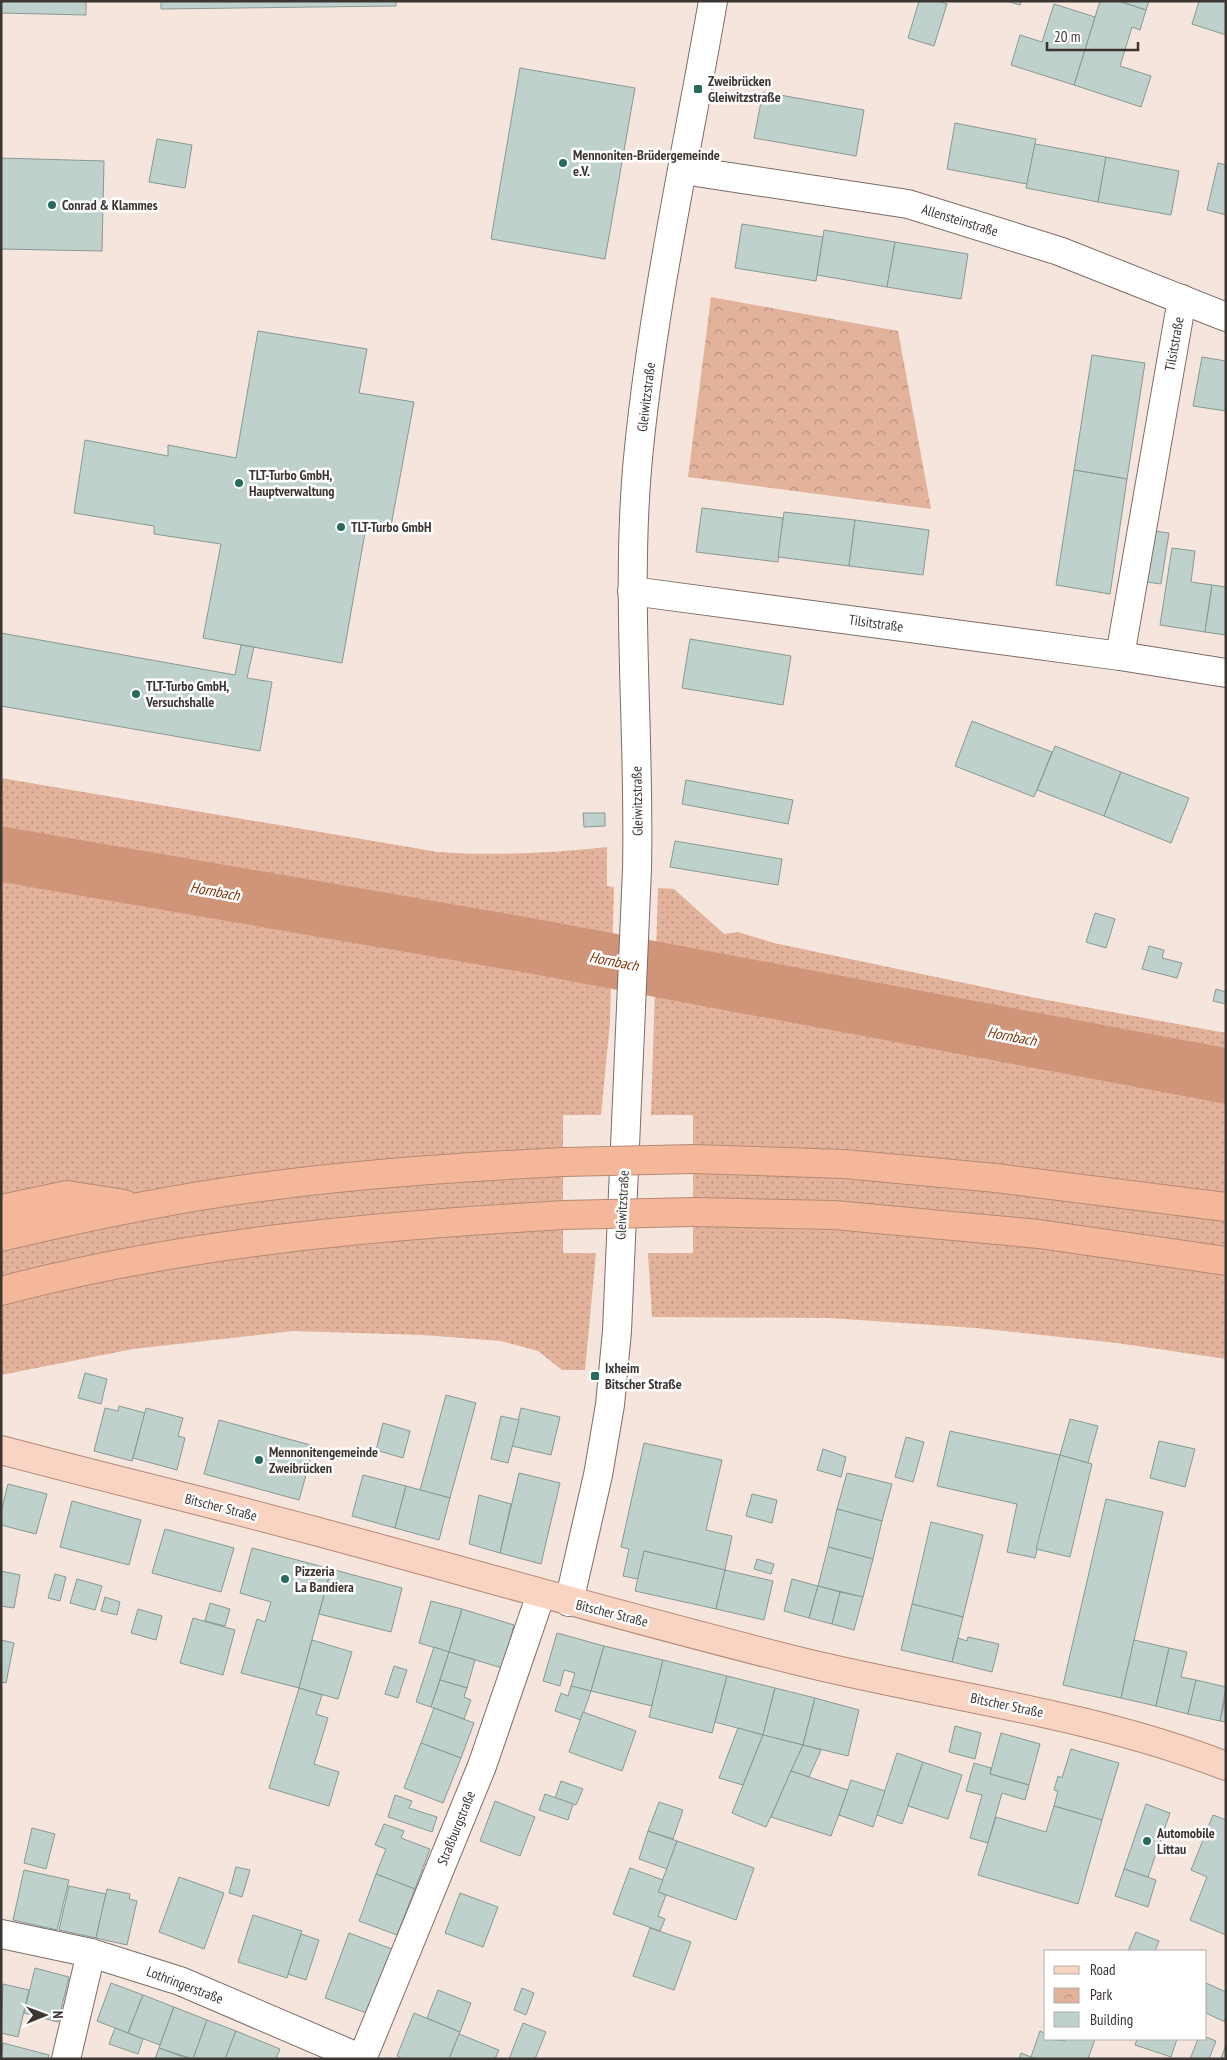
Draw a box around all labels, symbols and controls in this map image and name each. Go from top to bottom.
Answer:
scale bar [1047,20,1138,52]
text: 20 m [1054,27,1080,46]
place label: Zweibrücken Gleiwitzstraße [708,72,781,106]
marker: Zweibrücken Gleiwitzstraße [692,83,704,95]
place label: Mennoniten-Brüdergemeinde e.V. [573,146,720,180]
marker: Mennoniten-Brüdergemeinde e.V. [557,157,569,169]
place label: Conrad & Klammes [62,196,158,214]
marker: Conrad & Klammes [46,199,58,211]
street label: Allensteinstraße [920,200,1001,240]
street label: Tilsitstraße [1160,315,1188,373]
street label: Gleiwitzstraße [633,361,659,433]
place label: TLT-Turbo GmbH, Hauptverwaltung [249,466,334,500]
marker: TLT-Turbo GmbH, Hauptverwaltung [233,477,245,489]
place label: TLT-Turbo GmbH [351,518,431,536]
marker: TLT-Turbo GmbH [335,521,347,533]
street label: Tilsitstraße [848,610,905,636]
place label: TLT-Turbo GmbH, Versuchshalle [145,677,229,711]
marker: TLT-Turbo GmbH, Versuchshalle [130,688,142,700]
street label: Gleiwitzstraße [627,766,647,836]
water label: Hornbach [189,877,242,905]
water label: Hornbach [588,947,642,975]
water label: Hornbach [986,1022,1040,1050]
street label: Gleiwitzstraße [611,1169,633,1240]
place label: Ixheim Bitscher Straße [605,1359,682,1393]
marker: Ixheim Bitscher Straße [589,1370,601,1382]
place label: Mennonitengemeinde Zweibrücken [269,1443,378,1477]
marker: Mennonitengemeinde Zweibrücken [253,1454,265,1466]
street label: Bitscher Straße [183,1489,259,1525]
place label: Pizzeria La Bandiera [295,1562,354,1596]
marker: Pizzeria La Bandiera [279,1573,291,1585]
street label: Bitscher Straße [574,1595,650,1631]
street label: Bitscher Straße [969,1689,1045,1722]
street label: Straßburgstraße [433,1788,479,1868]
place label: Automobile Littau [1156,1824,1215,1858]
marker: Automobile Littau [1141,1835,1153,1847]
legend [1044,1950,1207,2040]
text: Road [1090,1960,1116,1979]
street label: Lothringerstraße [144,1962,226,2008]
text: Park [1090,1985,1112,2004]
north arrow [20,1990,70,2040]
text: Building [1090,2010,1133,2029]
text: N [49,2011,67,2019]

